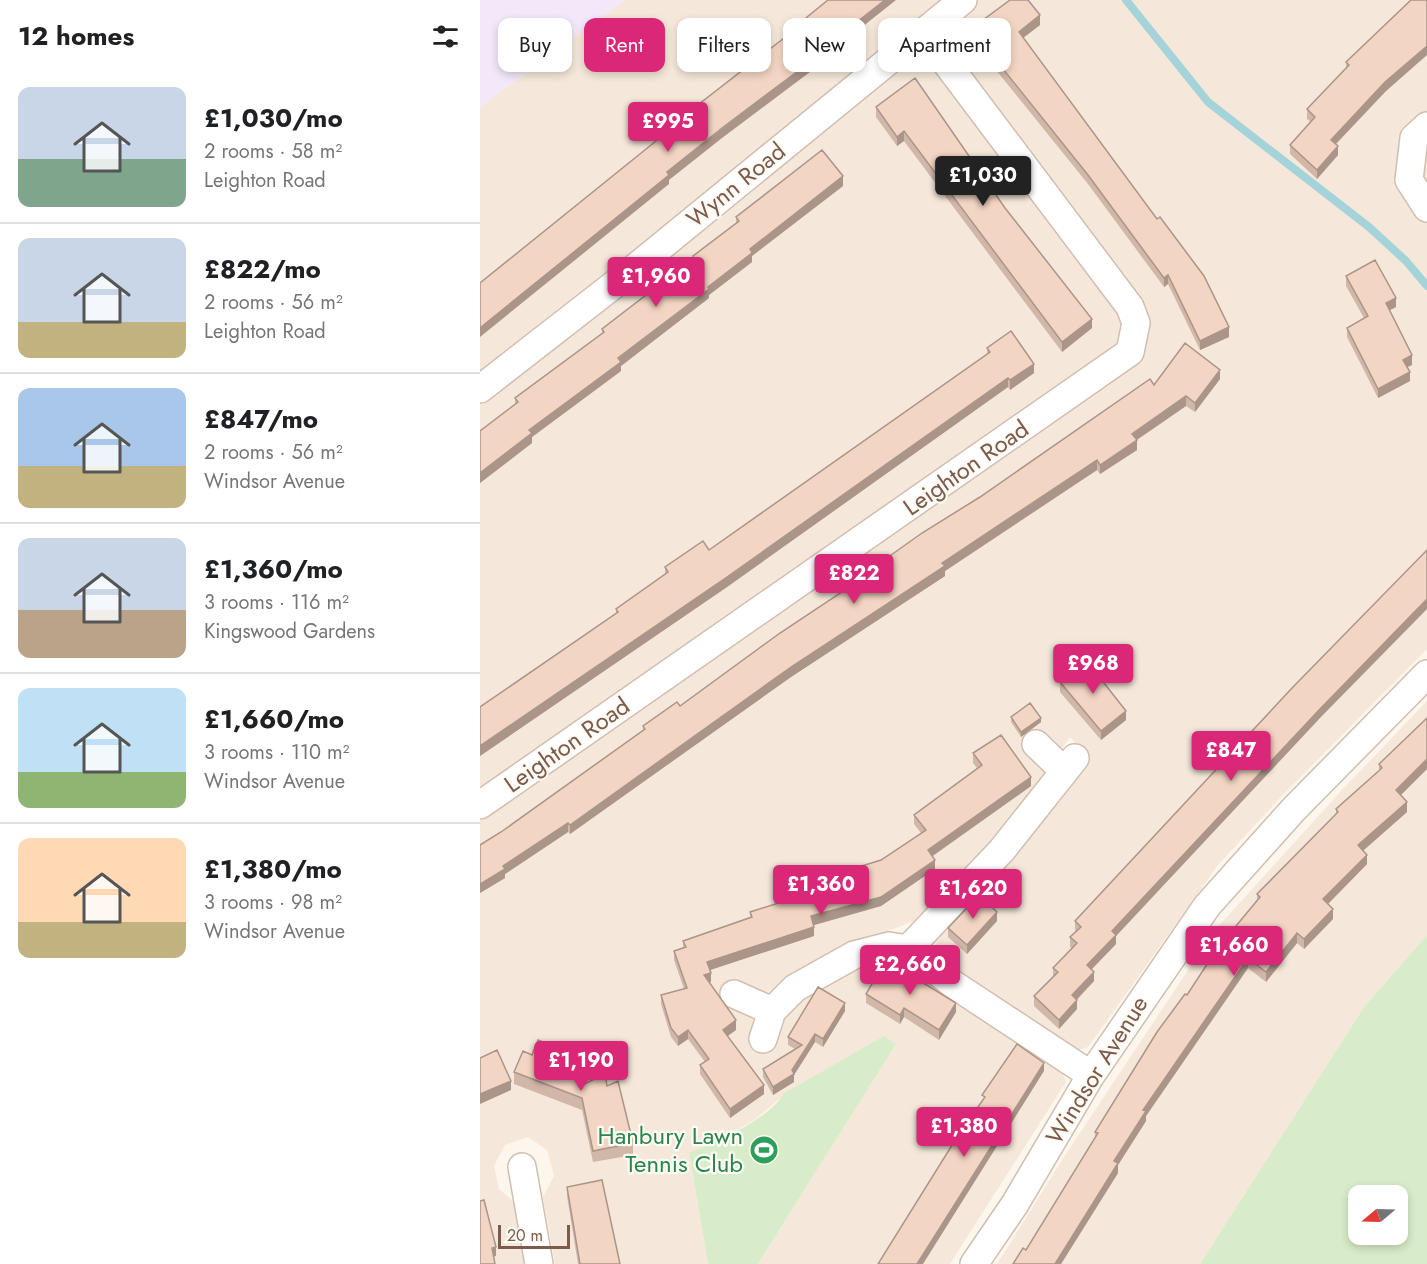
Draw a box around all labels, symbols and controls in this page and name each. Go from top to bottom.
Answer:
text: 12 homes [18,17,134,55]
chip: Buy [498,18,572,72]
chip: Rent [584,18,665,72]
chip: Filters [677,18,771,72]
chip: New [783,18,866,72]
chip: Apartment [878,18,1011,72]
icon: filters [429,20,462,53]
text: £1,030/mo [204,99,343,137]
pin: £995 [632,102,704,153]
text: £995 [642,107,694,136]
icon: home [66,111,138,183]
street label: Wynn Road [679,134,793,235]
text: 2 rooms · 58 m² [204,137,342,166]
pin: £1,030 [934,156,1032,207]
text: £1,030 [949,161,1017,190]
text: Leighton Road [204,166,326,195]
text: £822/mo [204,250,321,288]
pin: £1,960 [607,257,705,308]
icon: home [66,262,138,334]
text: £1,960 [622,262,690,291]
text: 2 rooms · 56 m² [204,288,343,317]
text: Leighton Road [204,317,326,346]
text: £847/mo [204,400,318,438]
street label: Leighton Road [896,411,1036,524]
icon: home [66,412,138,484]
text: 2 rooms · 56 m² [204,438,343,467]
text: Windsor Avenue [204,467,345,496]
text: £1,360/mo [204,550,343,588]
pin: £822 [818,554,890,605]
text: £822 [829,559,880,588]
icon: home [66,562,138,634]
text: 3 rooms · 116 m² [204,588,349,617]
text: Kingswood Gardens [204,617,375,646]
pin: £968 [1057,644,1129,695]
text: £968 [1067,649,1119,678]
street label: Leighton Road [497,688,637,801]
text: £1,660/mo [204,700,344,738]
icon: home [66,712,138,784]
pin: £847 [1195,731,1267,782]
text: £847 [1206,736,1256,765]
text: 3 rooms · 110 m² [204,738,350,767]
text: Windsor Avenue [204,767,345,796]
text: £1,380/mo [204,850,342,888]
icon: home [66,862,138,934]
pin: £1,360 [772,865,870,916]
pin: £1,620 [924,869,1022,920]
text: £1,360 [787,870,855,899]
text: £1,620 [939,874,1007,903]
text: 3 rooms · 98 m² [204,888,342,917]
text: Windsor Avenue [204,917,345,946]
pin: £1,660 [1185,926,1283,977]
text: £1,660 [1200,931,1268,960]
pin: £2,660 [861,945,959,996]
text: £2,660 [874,950,946,979]
street label: Windsor Avenue [1037,989,1156,1151]
pin: £1,190 [532,1041,630,1092]
text: £1,190 [548,1046,614,1075]
pin: £1,380 [915,1107,1013,1158]
text: £1,380 [930,1112,998,1141]
place label: Hanbury Lawn Tennis Club [598,1118,743,1181]
sports icon: Hanbury Lawn Tennis Club [748,1134,780,1166]
north arrow [1348,1185,1408,1245]
map controls [1348,1185,1408,1245]
scale bar [498,1222,570,1250]
text: 20 m [507,1224,543,1247]

